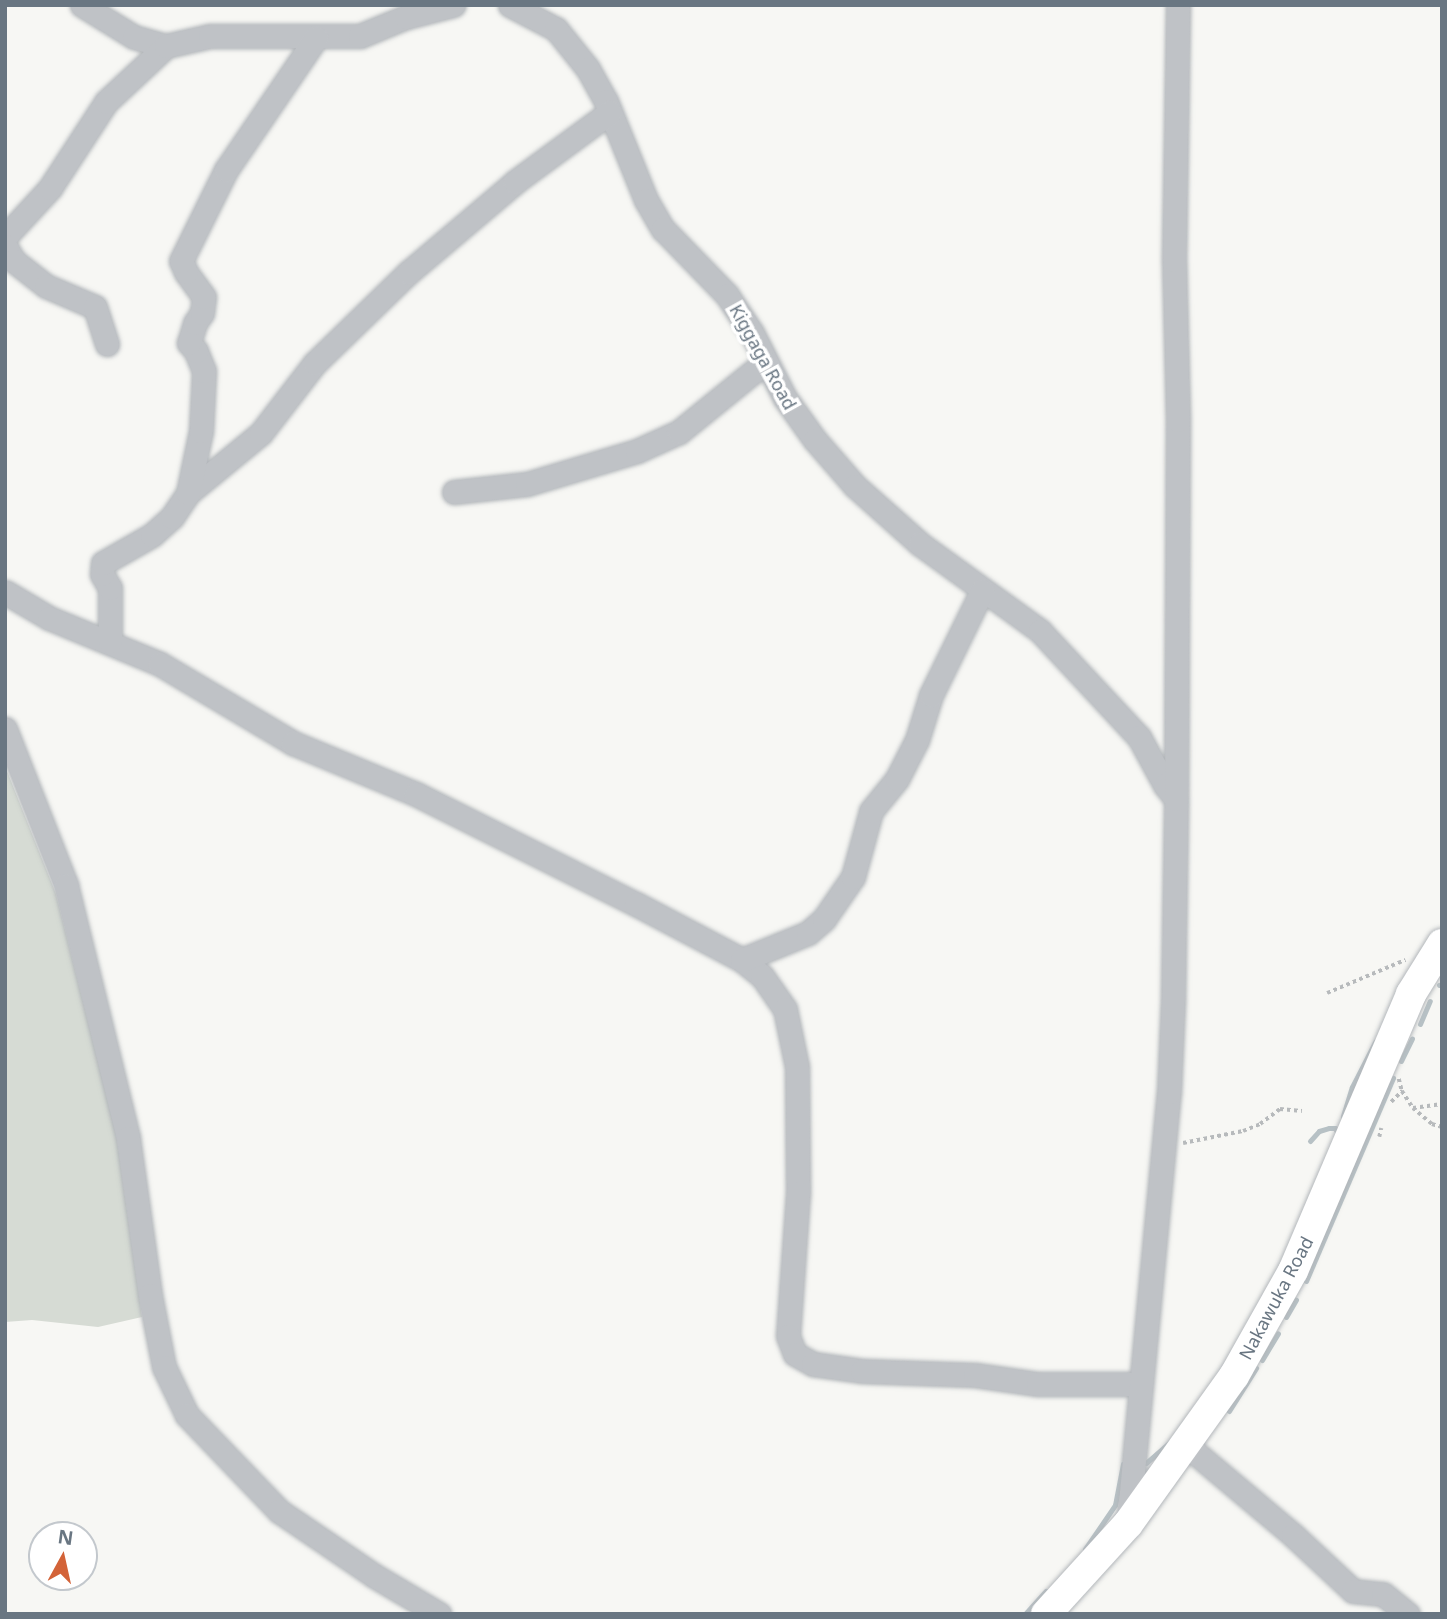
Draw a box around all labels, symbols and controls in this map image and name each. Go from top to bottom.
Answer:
street label: Kiggaga Road [725,301,801,413]
street label: Nakawuka Road [1234,1233,1318,1363]
north arrow [28,1521,98,1591]
text: N [56,1523,75,1551]

